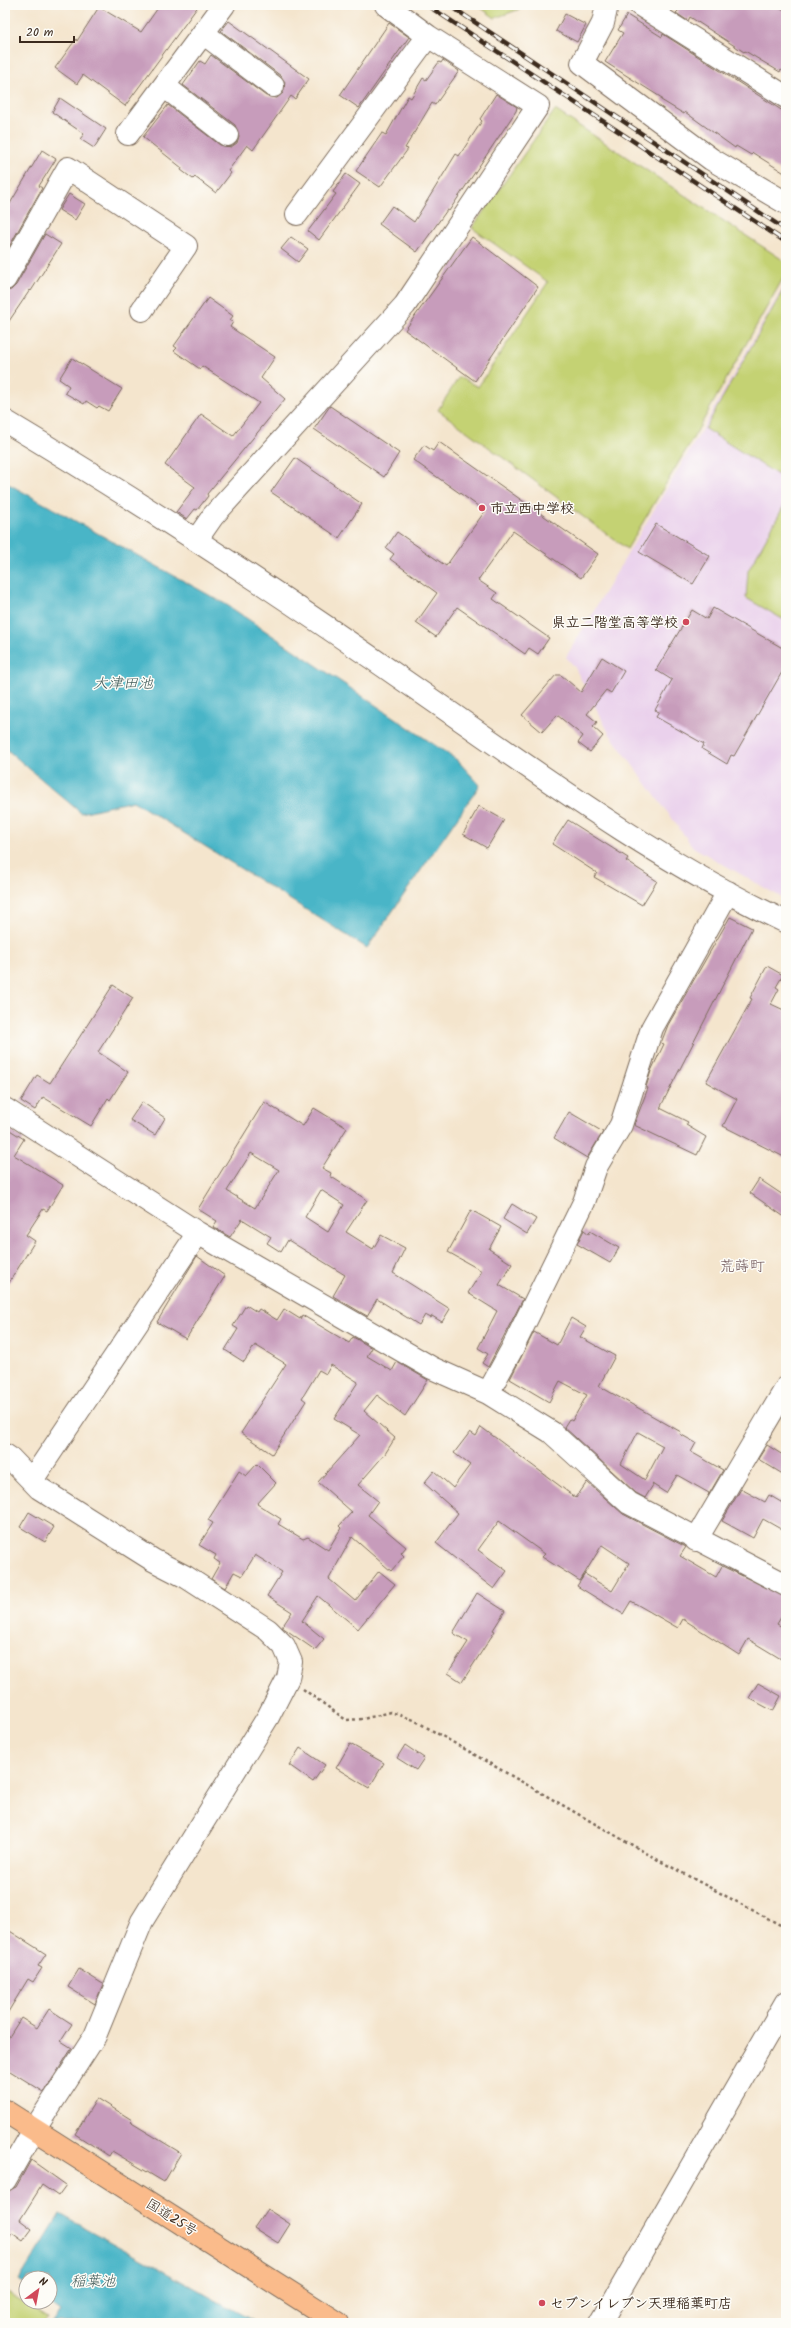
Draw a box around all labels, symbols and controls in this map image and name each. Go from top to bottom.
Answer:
scale bar [20,18,74,44]
text: 20 m [26,23,54,42]
place label: 市立西中学校 [490,498,574,520]
marker: 市立西中学校 [477,503,487,513]
place label: 県立二階堂高等学校 [552,612,678,634]
marker: 県立二階堂高等学校 [681,617,691,627]
water label: 大津田池 [93,672,154,696]
district label: 荒蒔町 [719,1255,765,1279]
street label: 国道25号 [141,2193,202,2242]
north arrow [18,2270,58,2310]
water label: 稲葉池 [70,2270,116,2294]
text: N [35,2273,51,2292]
place label: セブンイレブン天理稲葉町店 [550,2293,732,2315]
marker: セブンイレブン天理稲葉町店 [537,2298,547,2308]

